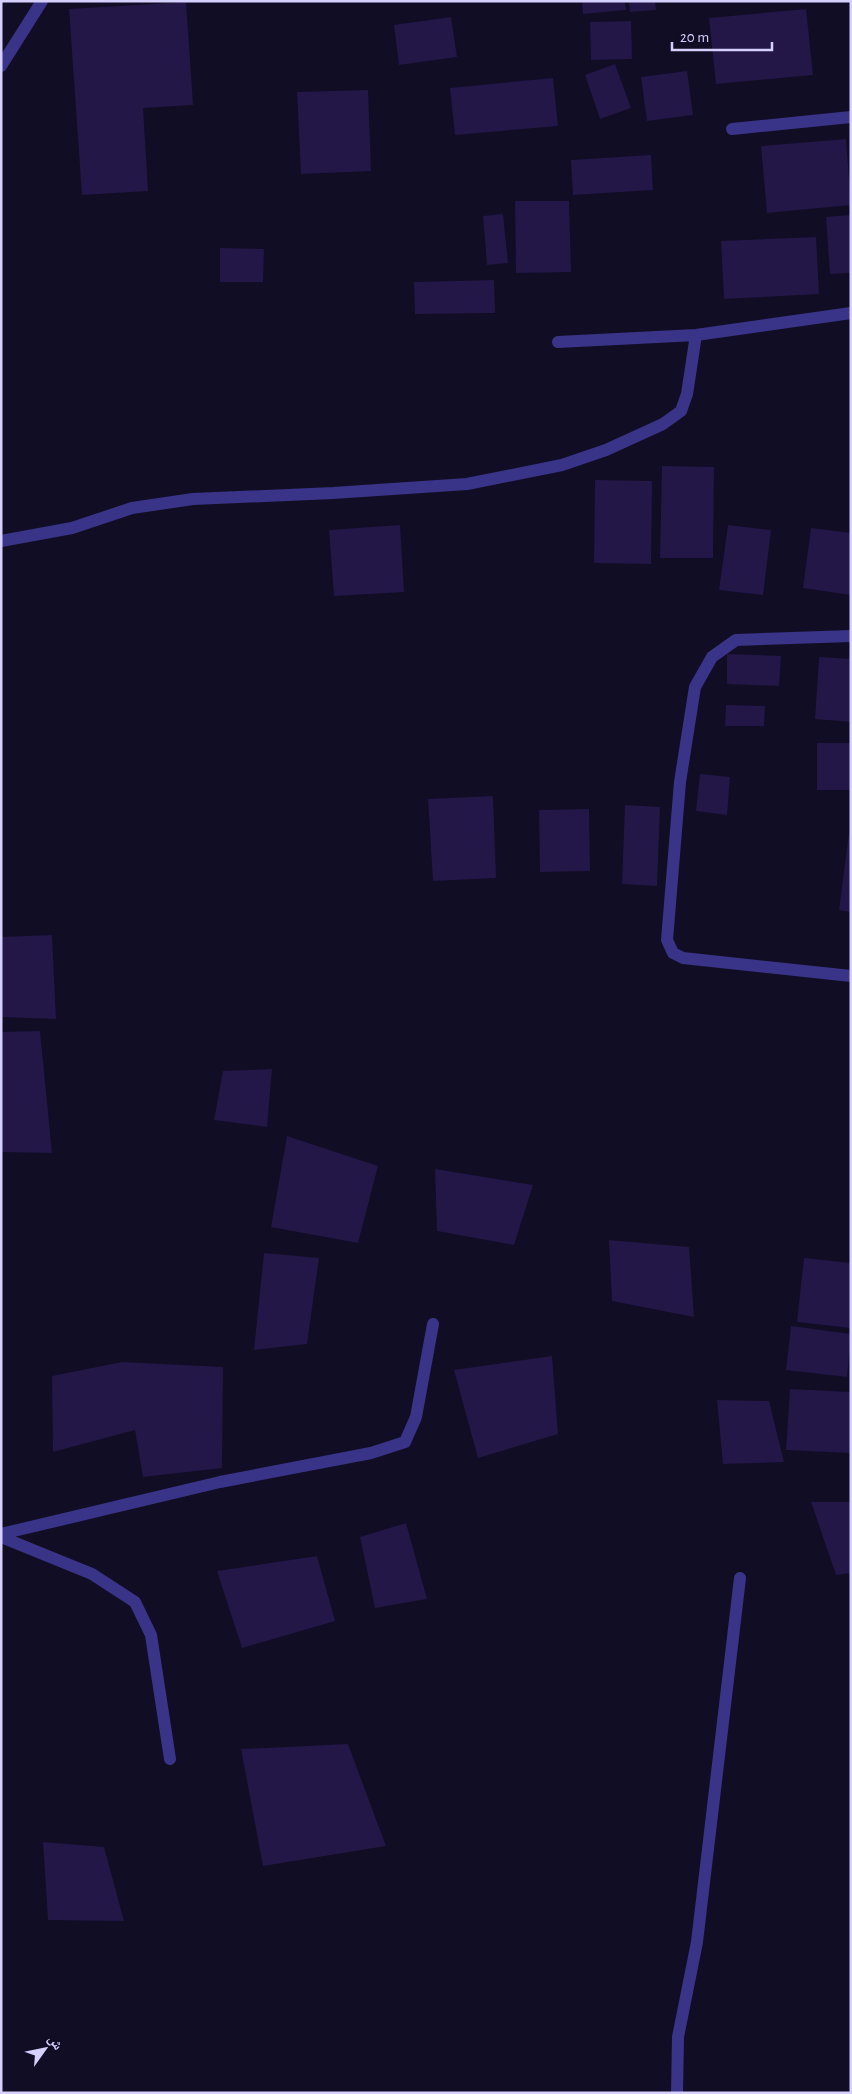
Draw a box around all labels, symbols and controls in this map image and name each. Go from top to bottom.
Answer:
scale bar [672,20,772,52]
text: 20 m [680,30,709,45]
north arrow [20,2024,70,2074]
text: ش [44,2032,65,2053]

